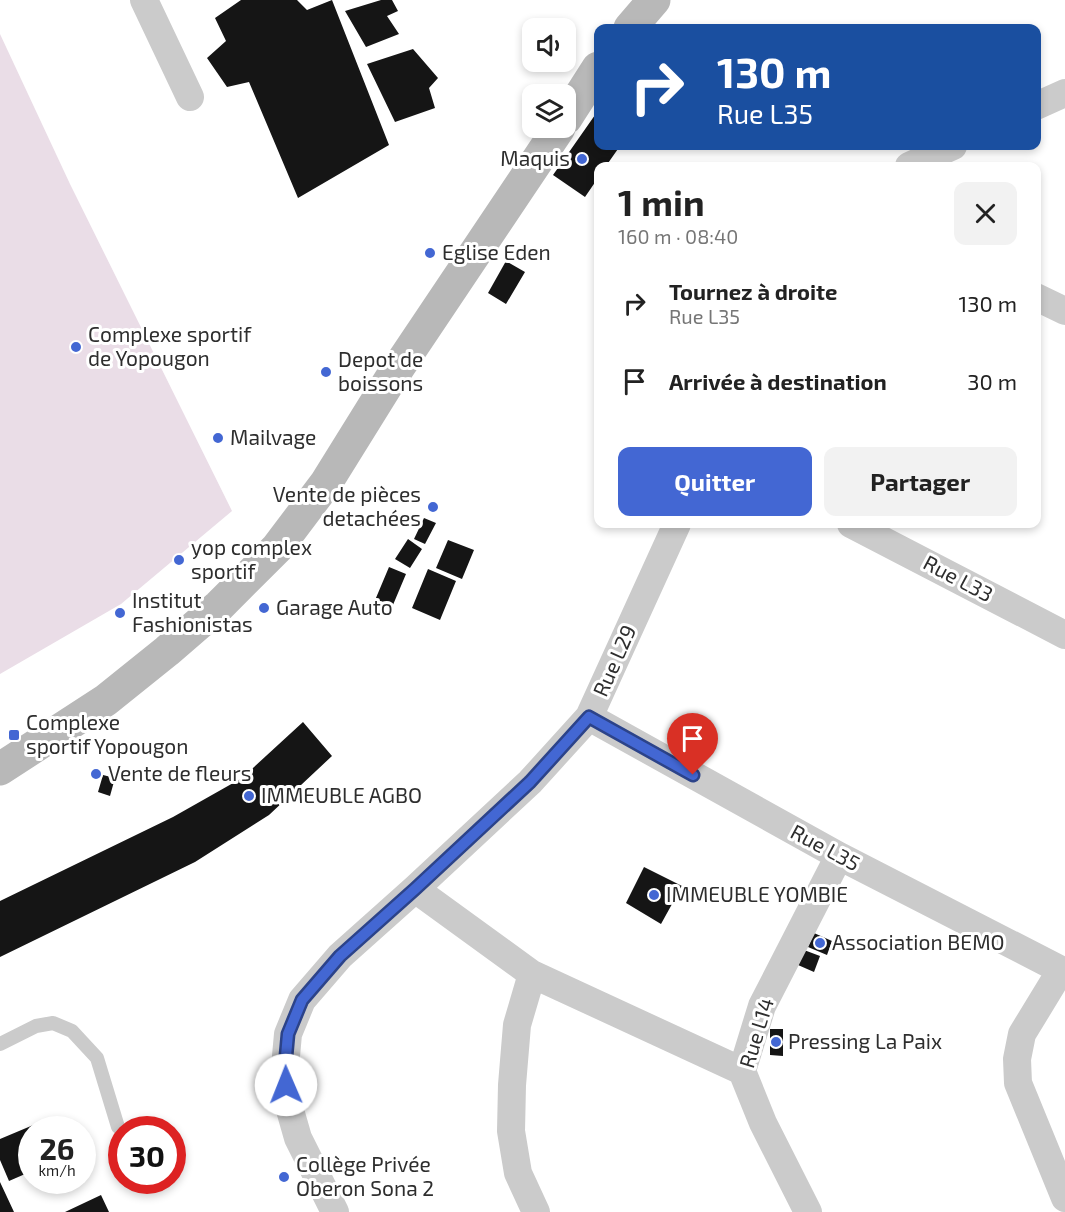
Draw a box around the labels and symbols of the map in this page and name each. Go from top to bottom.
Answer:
place label: Maquis [500,145,570,170]
marker: Maquis [575,152,589,166]
place label: Eglise Eden [442,239,551,264]
marker: Eglise Eden [423,246,437,260]
place label: Complexe sportif de Yopougon [88,321,252,370]
marker: Complexe sportif de Yopougon [69,340,83,354]
place label: Depot de boissons [338,346,423,395]
marker: Depot de boissons [319,365,333,379]
place label: Mailvage [230,424,316,449]
marker: Mailvage [211,431,225,445]
place label: Vente de pièces detachées [273,481,421,530]
marker: Vente de pièces detachées [426,500,440,514]
place label: yop complex sportif [191,534,312,583]
street label: Rue L33 [920,549,998,606]
marker: yop complex sportif [172,553,186,567]
place label: Institut Fashionistas [132,587,253,636]
place label: Garage Auto [276,594,393,619]
marker: Garage Auto [257,601,271,615]
marker: Institut Fashionistas [113,606,127,620]
street label: Rue L29 [587,621,640,700]
place label: Complexe sportif Yopougon [26,709,188,758]
pin [667,713,718,775]
marker: Complexe sportif Yopougon [7,728,21,742]
place label: Vente de fleurs [108,760,251,785]
marker: Vente de fleurs [89,767,103,781]
place label: IMMEUBLE AGBO [261,782,422,807]
marker: IMMEUBLE AGBO [242,789,256,803]
street label: Rue L35 [787,818,865,875]
place label: IMMEUBLE YOMBIE [666,881,848,906]
marker: IMMEUBLE YOMBIE [647,888,661,902]
place label: Association BEMO [832,929,1005,954]
marker: Association BEMO [813,936,827,950]
street label: Rue L14 [733,994,778,1071]
place label: Pressing La Paix [788,1028,942,1053]
marker: Pressing La Paix [769,1035,783,1049]
position arrow [254,1053,318,1117]
speed limit sign: 30 [108,1116,186,1194]
place label: Collège Privée Oberon Sona 2 [296,1151,434,1200]
marker: Collège Privée Oberon Sona 2 [277,1170,291,1184]

